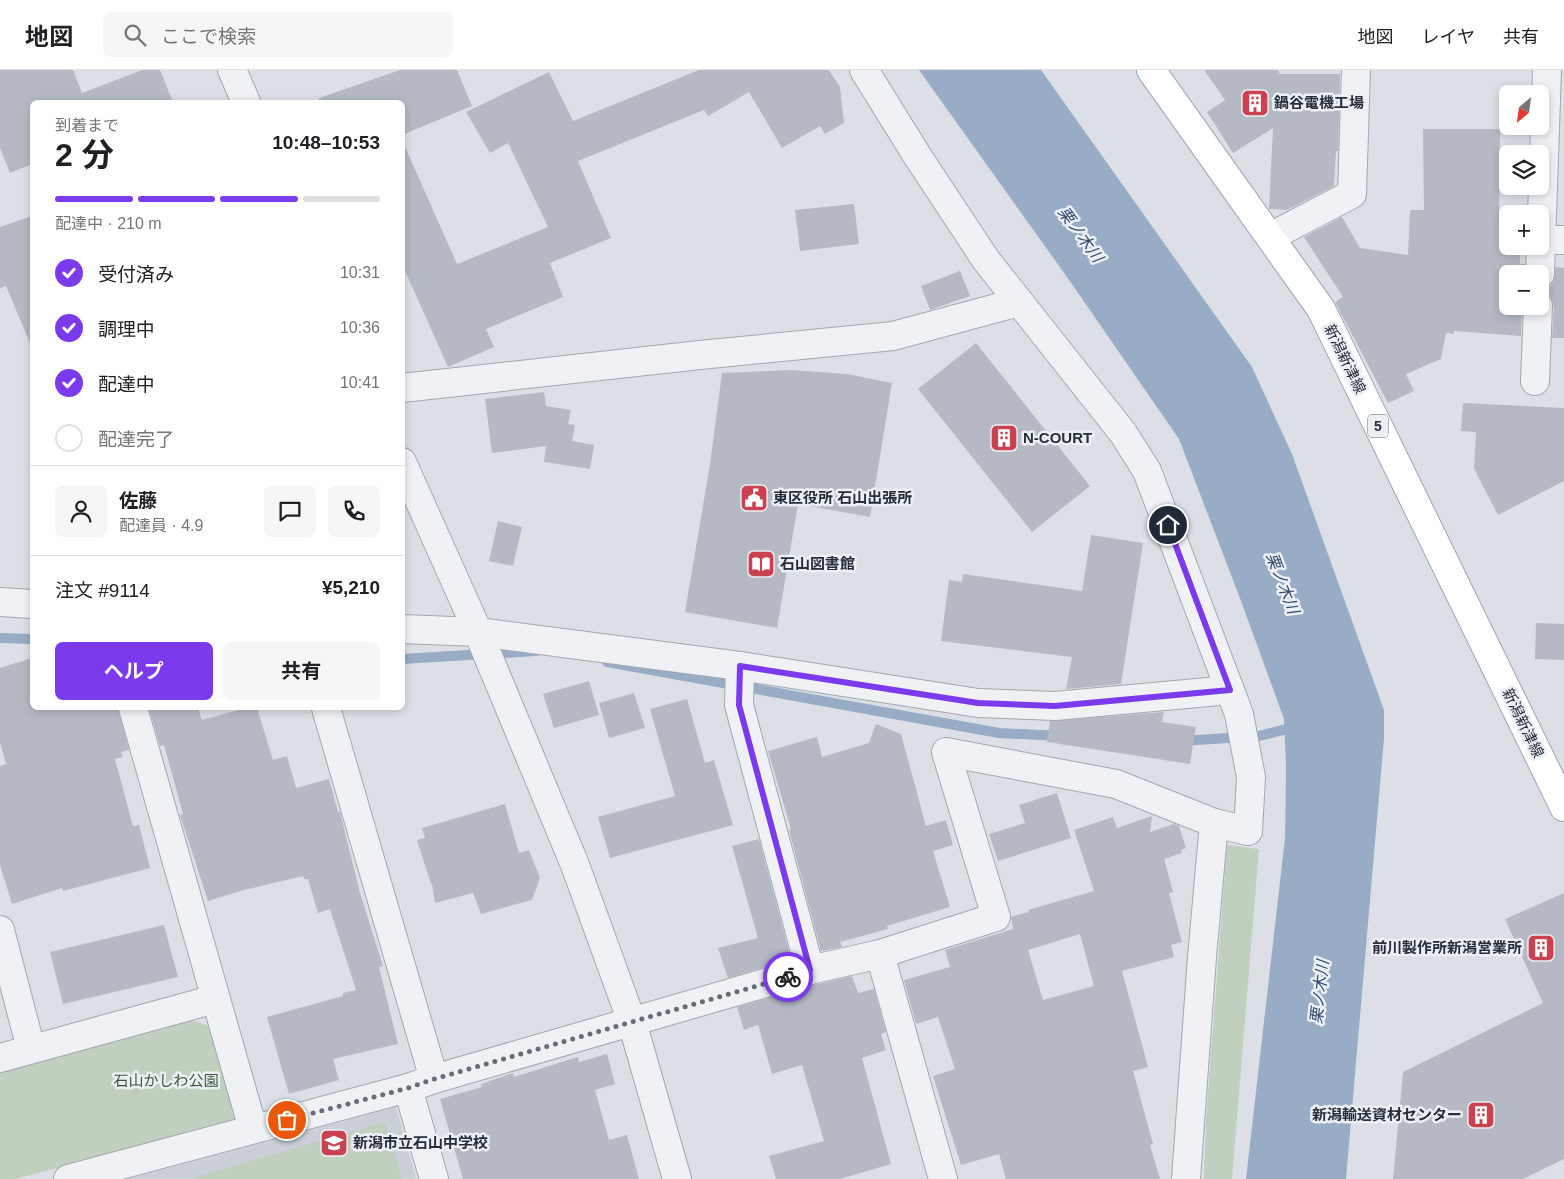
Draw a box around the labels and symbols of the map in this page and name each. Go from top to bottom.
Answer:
north arrow [1499,85,1549,135]
building icon: 鍋谷電機工場 [1240,88,1270,118]
place label: 鍋谷電機工場 [1273,94,1364,111]
water label: 栗ノ木川 [1055,203,1107,267]
street label: 新潟新津線 [1321,321,1370,396]
road number: 5 [1368,414,1388,438]
building icon: N-COURT [989,423,1019,453]
place label: N-COURT [1023,429,1092,446]
public building icon: 東区役所 石山出張所 [739,483,769,513]
place label: 東区役所 石山出張所 [773,489,912,506]
pin [1147,504,1189,546]
library icon: 石山図書館 [746,549,776,579]
water label: 栗ノ木川 [1263,550,1303,618]
place label: 石山図書館 [780,555,855,572]
street label: 新潟新津線 [1499,685,1548,760]
building icon: 前川製作所新潟営業所 [1526,933,1556,963]
place label: 前川製作所新潟営業所 [1372,939,1522,956]
courier [763,952,813,1002]
water label: 栗ノ木川 [1308,957,1332,1025]
park label: 石山かしわ公園 [113,1072,219,1089]
pin [266,1099,308,1141]
building icon: 新潟輸送資材センター [1466,1100,1496,1130]
place label: 新潟輸送資材センター [1312,1106,1462,1123]
school or university icon: 新潟市立石山中学校 [319,1128,349,1158]
place label: 新潟市立石山中学校 [353,1134,488,1151]

